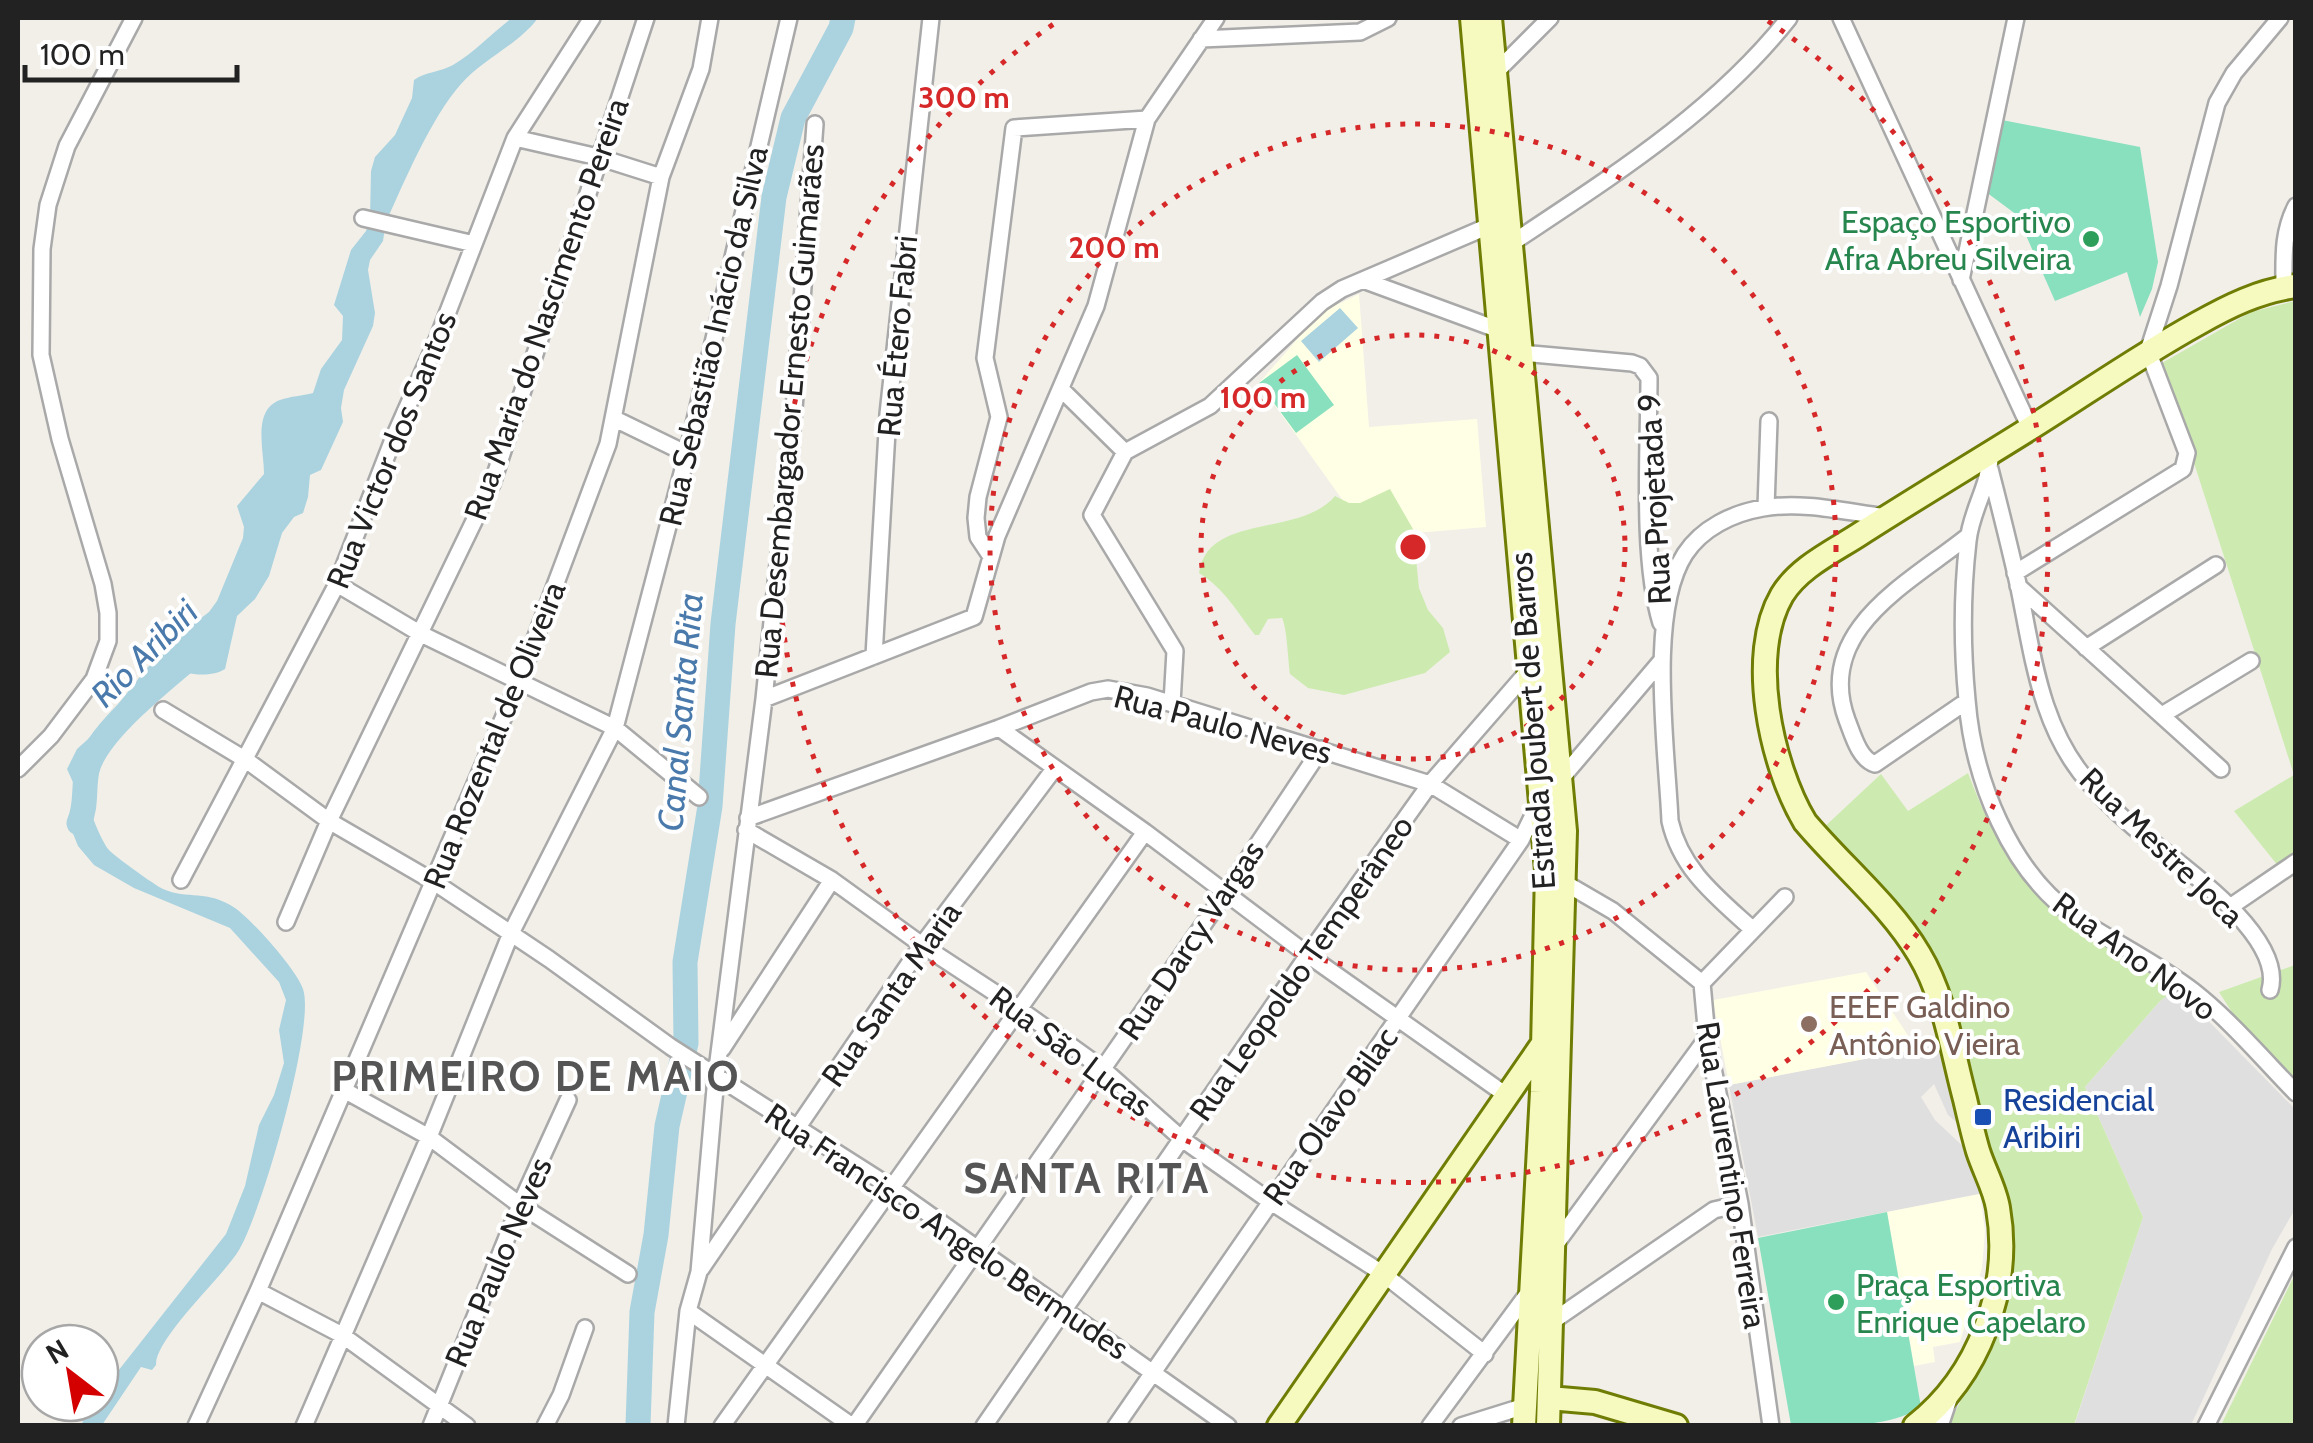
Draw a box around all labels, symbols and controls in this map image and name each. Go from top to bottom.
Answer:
scale bar [25,20,238,82]
text: 100 m [40,36,125,73]
text: 300 m [918,79,1010,116]
street label: Rua Maria do Nascimento Pereira [455,92,637,525]
street label: Rua Sebastião Inácio da Silva [650,142,776,530]
street label: Rua Desembargador Ernesto Guimarães [746,142,832,680]
place label: Espaço Esportivo Afra Abreu Silveira [1825,202,2072,278]
marker: Espaço Esportivo Afra Abreu Silveira [2080,228,2102,250]
text: 200 m [1068,229,1160,266]
street label: Rua Étero Fabri [869,234,925,438]
street label: Rua Victor dos Santos [318,306,464,594]
text: 100 m [1220,379,1306,416]
street label: Rua Projetada 9 [1629,392,1679,606]
centre of rings [1395,529,1431,565]
street label: Estrada Joubert de Barros [1501,551,1563,891]
street label: Rua Rozental de Oliveira [415,575,574,894]
water label: Rio Aribiri [81,590,207,716]
water label: Canal Santa Rita [648,591,712,833]
street label: Rua Paulo Neves [1110,676,1336,772]
street label: Rua Mestre Joca [2072,759,2253,935]
street label: Rua Leopoldo Temperâneo [1181,808,1421,1128]
street label: Rua Darcy Vargas [1110,833,1272,1047]
street label: Rua Ano Novo [2045,883,2225,1029]
street label: Rua Santa Maria [813,894,969,1094]
street label: Rua São Lucas [982,977,1160,1125]
place label: EEEF Galdino Antônio Vieira [1829,987,2021,1063]
marker: EEEF Galdino Antônio Vieira [1798,1013,1820,1035]
street label: Rua Olavo Bilac [1254,1019,1406,1213]
street label: Rua Laurentino Ferreira [1688,1019,1776,1332]
district label: PRIMEIRO DE MAIO [331,1050,741,1102]
place label: Residencial Aribiri [2003,1080,2155,1156]
street label: Rua Francisco Angelo Bermudes [758,1095,1136,1367]
marker: Residencial Aribiri [1972,1106,1994,1128]
street label: Rua Paulo Neves [436,1151,560,1373]
district label: SANTA RITA [963,1152,1211,1204]
place label: Praça Esportiva Enrique Capelaro [1856,1265,2086,1341]
marker: Praça Esportiva Enrique Capelaro [1825,1291,1847,1313]
north arrow [20,1323,120,1423]
text: N [40,1332,74,1371]

